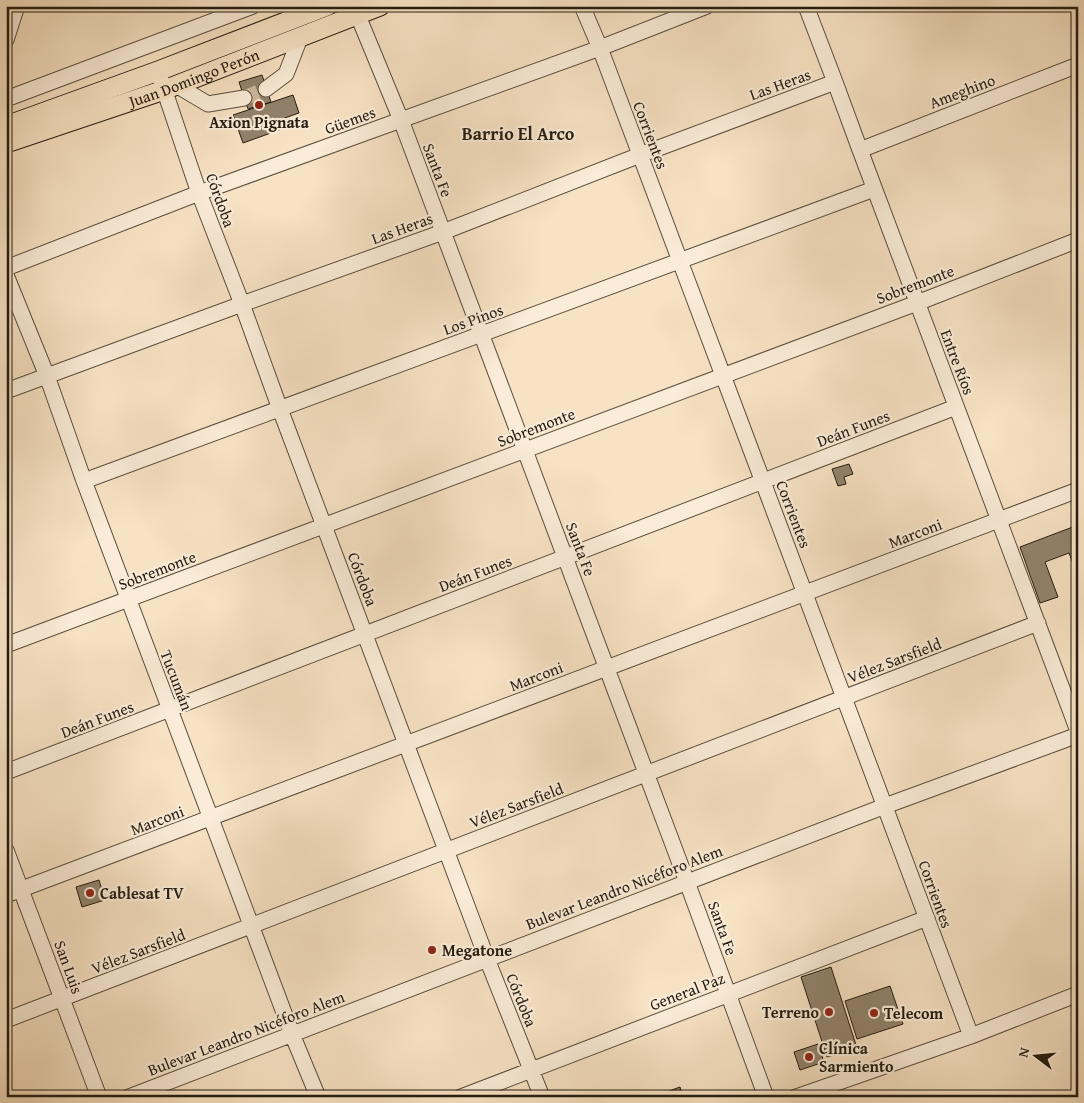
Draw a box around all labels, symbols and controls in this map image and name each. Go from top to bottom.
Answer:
street label: Juan Domingo Perón [124,42,263,114]
street label: Las Heras [746,62,814,106]
street label: Ameghino [926,67,998,115]
street label: Corrientes [627,98,675,172]
marker: Axion Pignata [253,99,265,111]
street label: Güemes [321,100,379,140]
place label: Axion Pignata [209,110,310,134]
district label: Barrio El Arco [462,120,575,147]
street label: Santa Fe [417,140,459,200]
street label: Córdoba [200,170,242,231]
street label: Las Heras [368,206,436,250]
street label: Sobremonte [873,258,957,310]
street label: Los Pinos [440,297,506,341]
street label: Entre Ríos [935,326,981,398]
street label: Sobremonte [494,401,578,453]
street label: Deán Funes [813,403,893,453]
street label: Corrientes [770,477,818,551]
street label: Marconi [885,512,946,554]
street label: Santa Fe [560,519,602,579]
street label: Sobremonte [115,544,199,596]
street label: Deán Funes [435,548,515,598]
street label: Córdoba [342,549,384,610]
street label: Vélez Sarsfield [843,631,945,689]
street label: Tucumán [155,646,199,714]
street label: Marconi [506,655,567,697]
street label: Deán Funes [57,694,137,744]
street label: Vélez Sarsfield [465,776,567,834]
street label: Marconi [127,799,188,841]
street label: Bulevar Leandro Nicéforo Alem [522,838,726,936]
street label: Corrientes [913,857,959,931]
place label: Cablesat TV [100,881,184,905]
marker: Cablesat TV [84,887,96,899]
street label: Santa Fe [702,898,744,958]
street label: Vélez Sarsfield [87,922,189,980]
street label: San Luis [48,937,90,997]
place label: Megatone [442,938,512,962]
marker: Megatone [426,944,438,956]
street label: General Paz [646,966,728,1016]
street label: Córdoba [500,970,544,1031]
street label: Bulevar Leandro Nicéforo Alem [144,984,348,1082]
place label: Terreno [762,1000,819,1024]
place label: Telecom [884,1001,943,1025]
marker: Terreno [823,1006,835,1018]
marker: Telecom [868,1007,880,1019]
north arrow [1012,1030,1062,1080]
place label: Clínica Sarmiento [819,1036,894,1078]
text: N [1013,1045,1035,1060]
marker: Clínica Sarmiento [803,1051,815,1063]

